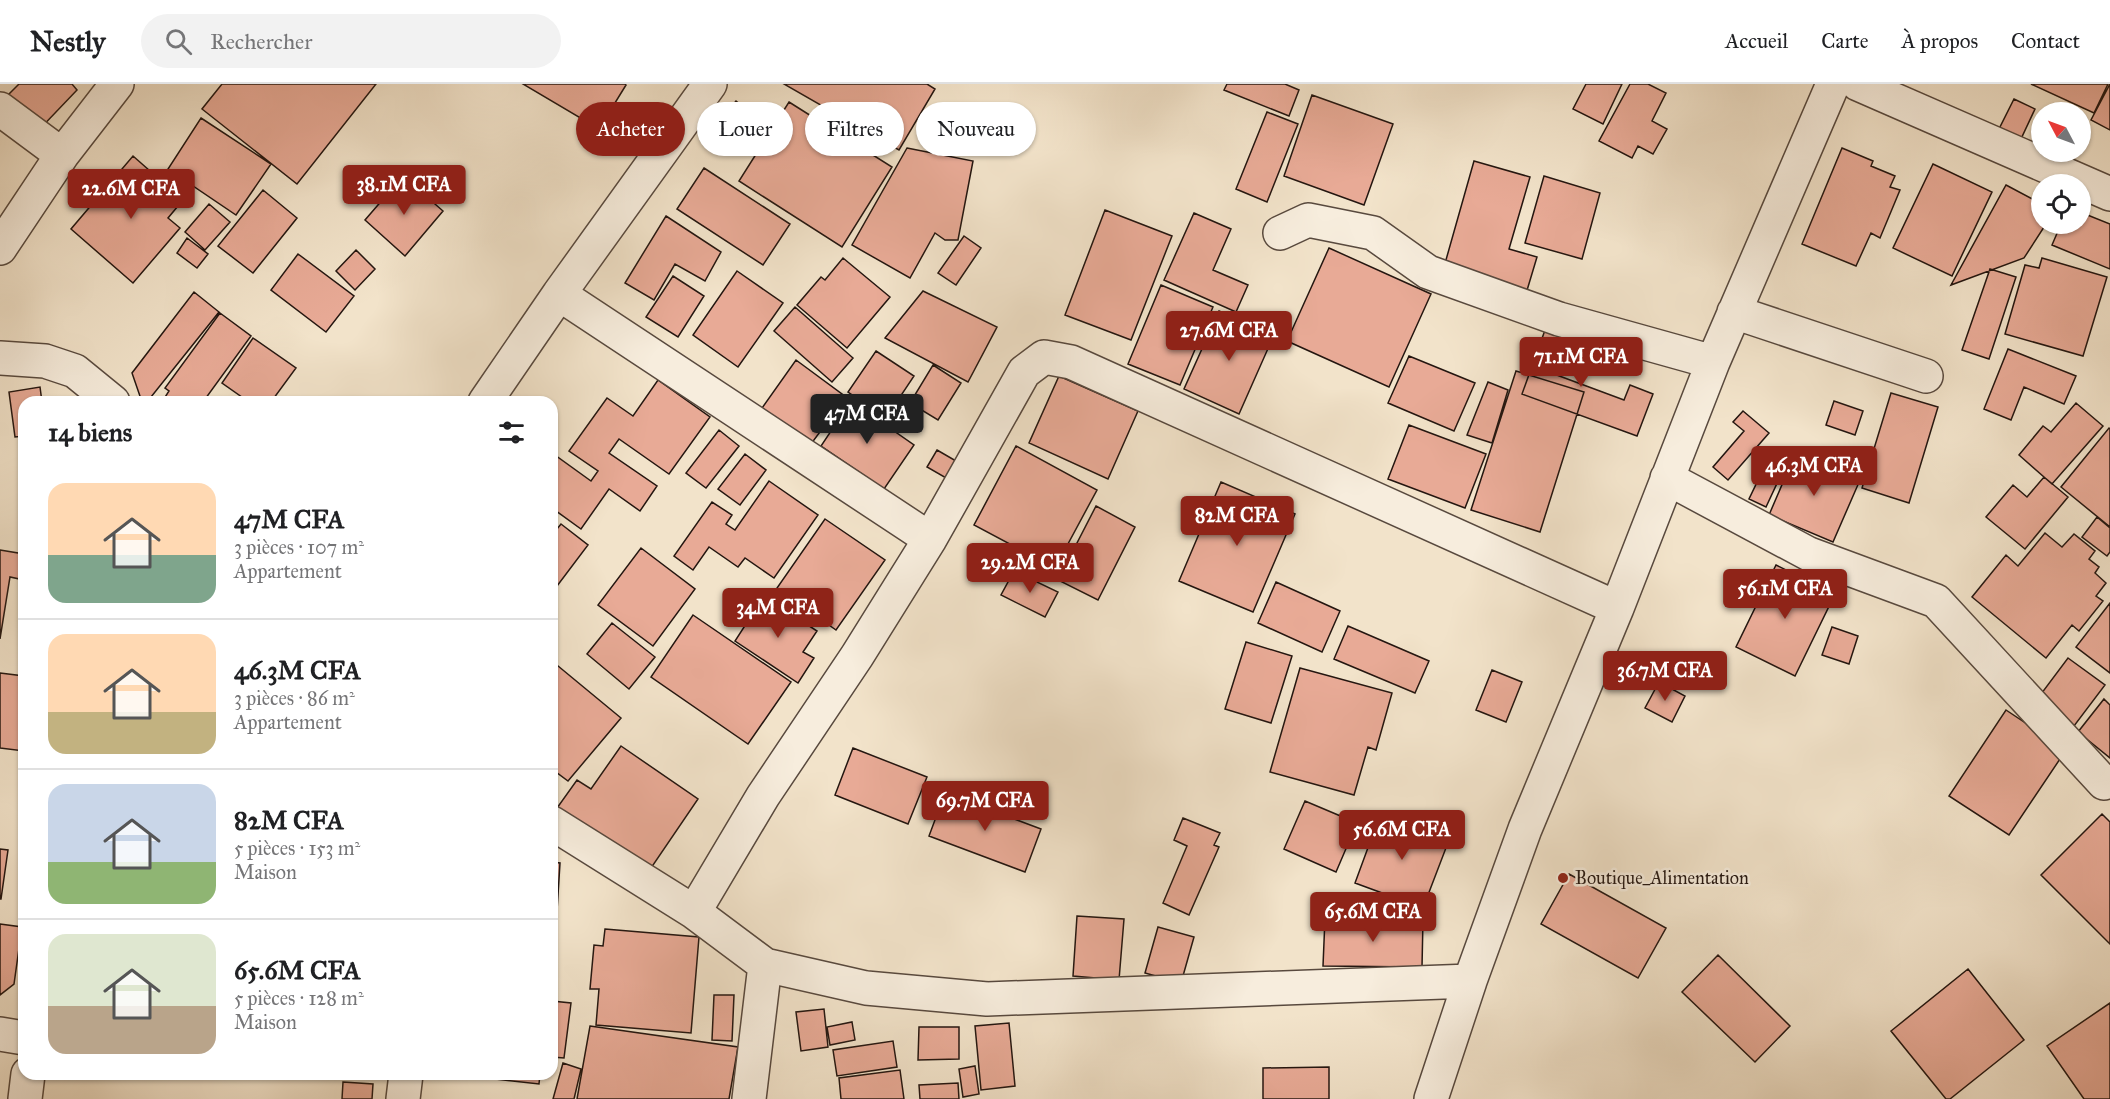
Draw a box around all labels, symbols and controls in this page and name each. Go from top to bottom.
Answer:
search box [141,14,561,68]
text: Nestly [30,24,105,59]
icon: search [162,25,195,58]
text: Rechercher [210,28,312,55]
text: Accueil [1725,28,1788,54]
text: Carte [1821,28,1869,54]
text: À propos [1902,28,1978,54]
text: Contact [2011,28,2080,54]
chip: Acheter [576,102,685,156]
chip: Louer [697,102,793,156]
chip: Filtres [805,102,904,156]
chip: Nouveau [916,102,1036,156]
north arrow [2031,102,2091,162]
map controls [2031,102,2091,234]
pin: 38.1M CFA [335,165,473,216]
pin: 22.6M CFA [62,169,200,220]
text: 38.1M CFA [357,172,451,196]
button: locate [2031,174,2091,234]
text: 22.6M CFA [82,176,180,200]
pin: 27.6M CFA [1160,311,1298,362]
text: 27.6M CFA [1180,318,1278,342]
pin: 71.1M CFA [1512,337,1650,388]
text: 71.1M CFA [1534,344,1628,368]
pin: 47M CFA [812,394,922,445]
text: 47M CFA [824,401,910,425]
text: 14 biens [48,416,132,448]
icon: filters [495,416,528,449]
pin: 46.3M CFA [1745,446,1883,497]
text: 46.3M CFA [1765,453,1863,477]
pin: 82M CFA [1182,496,1292,547]
text: 47M CFA [234,503,345,535]
text: 82M CFA [1195,503,1279,527]
icon: home [96,507,168,579]
text: 3 pièces · 107 m² [234,535,364,559]
pin: 29.2M CFA [961,543,1099,594]
text: 29.2M CFA [981,550,1079,574]
text: Appartement [234,559,342,583]
pin: 56.1M CFA [1716,569,1854,620]
text: 56.1M CFA [1737,576,1833,600]
pin: 34M CFA [723,588,833,639]
text: 34M CFA [736,595,820,619]
pin: 36.7M CFA [1596,651,1734,702]
text: 46.3M CFA [234,654,361,686]
icon: home [96,658,168,730]
text: 36.7M CFA [1617,658,1713,682]
text: 3 pièces · 86 m² [234,686,355,710]
text: Appartement [234,710,342,734]
pin: 69.7M CFA [916,781,1054,832]
text: 69.7M CFA [936,788,1034,812]
text: 82M CFA [234,804,344,836]
icon: home [96,808,168,880]
pin: 56.6M CFA [1333,810,1471,861]
text: 56.6M CFA [1353,817,1451,841]
text: 5 pièces · 153 m² [234,836,360,860]
text: Maison [234,860,297,884]
place label: Boutique_Alimentation [1575,867,1749,890]
marker: Boutique_Alimentation [1556,871,1570,885]
pin: 65.6M CFA [1304,892,1442,943]
text: 65.6M CFA [1324,899,1422,923]
text: 65.6M CFA [234,954,361,986]
icon: home [96,958,168,1030]
text: 5 pièces · 128 m² [234,986,364,1010]
text: Maison [234,1010,297,1034]

